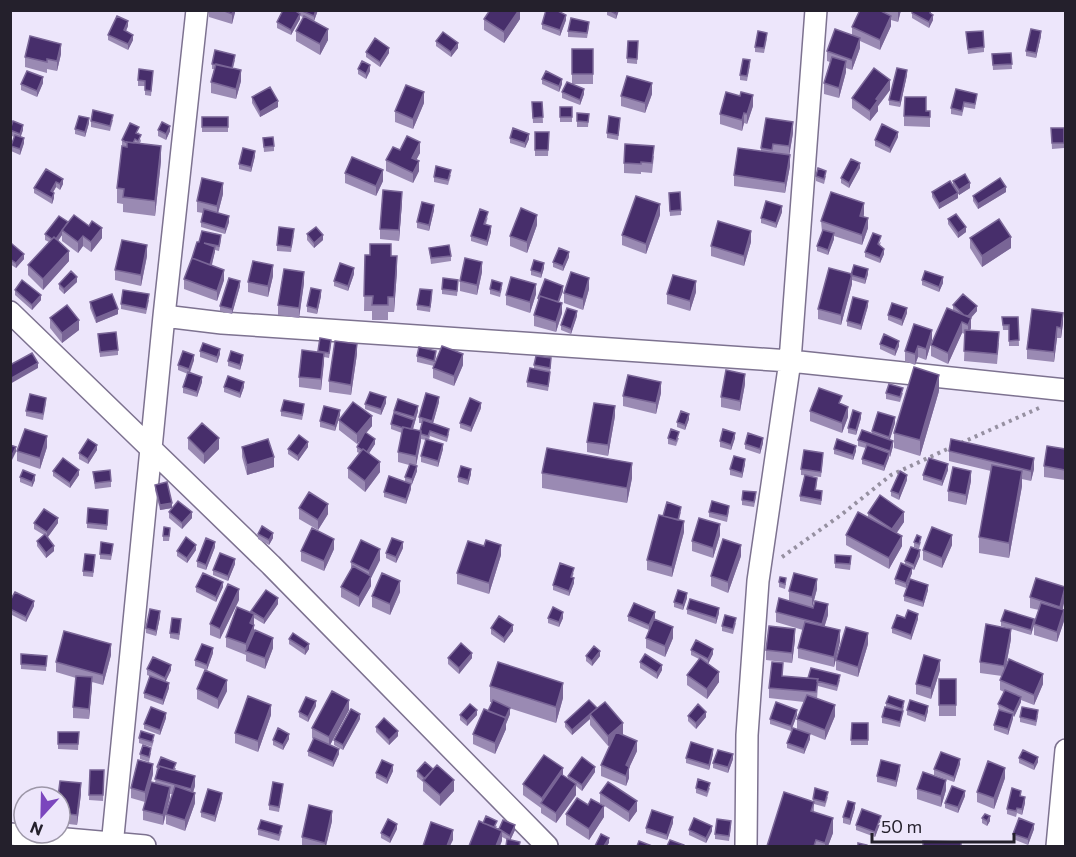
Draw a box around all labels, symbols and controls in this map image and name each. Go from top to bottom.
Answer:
north arrow [12,785,72,845]
scale bar [872,806,1014,844]
text: 50 m [881,815,922,837]
text: N [27,818,45,840]

